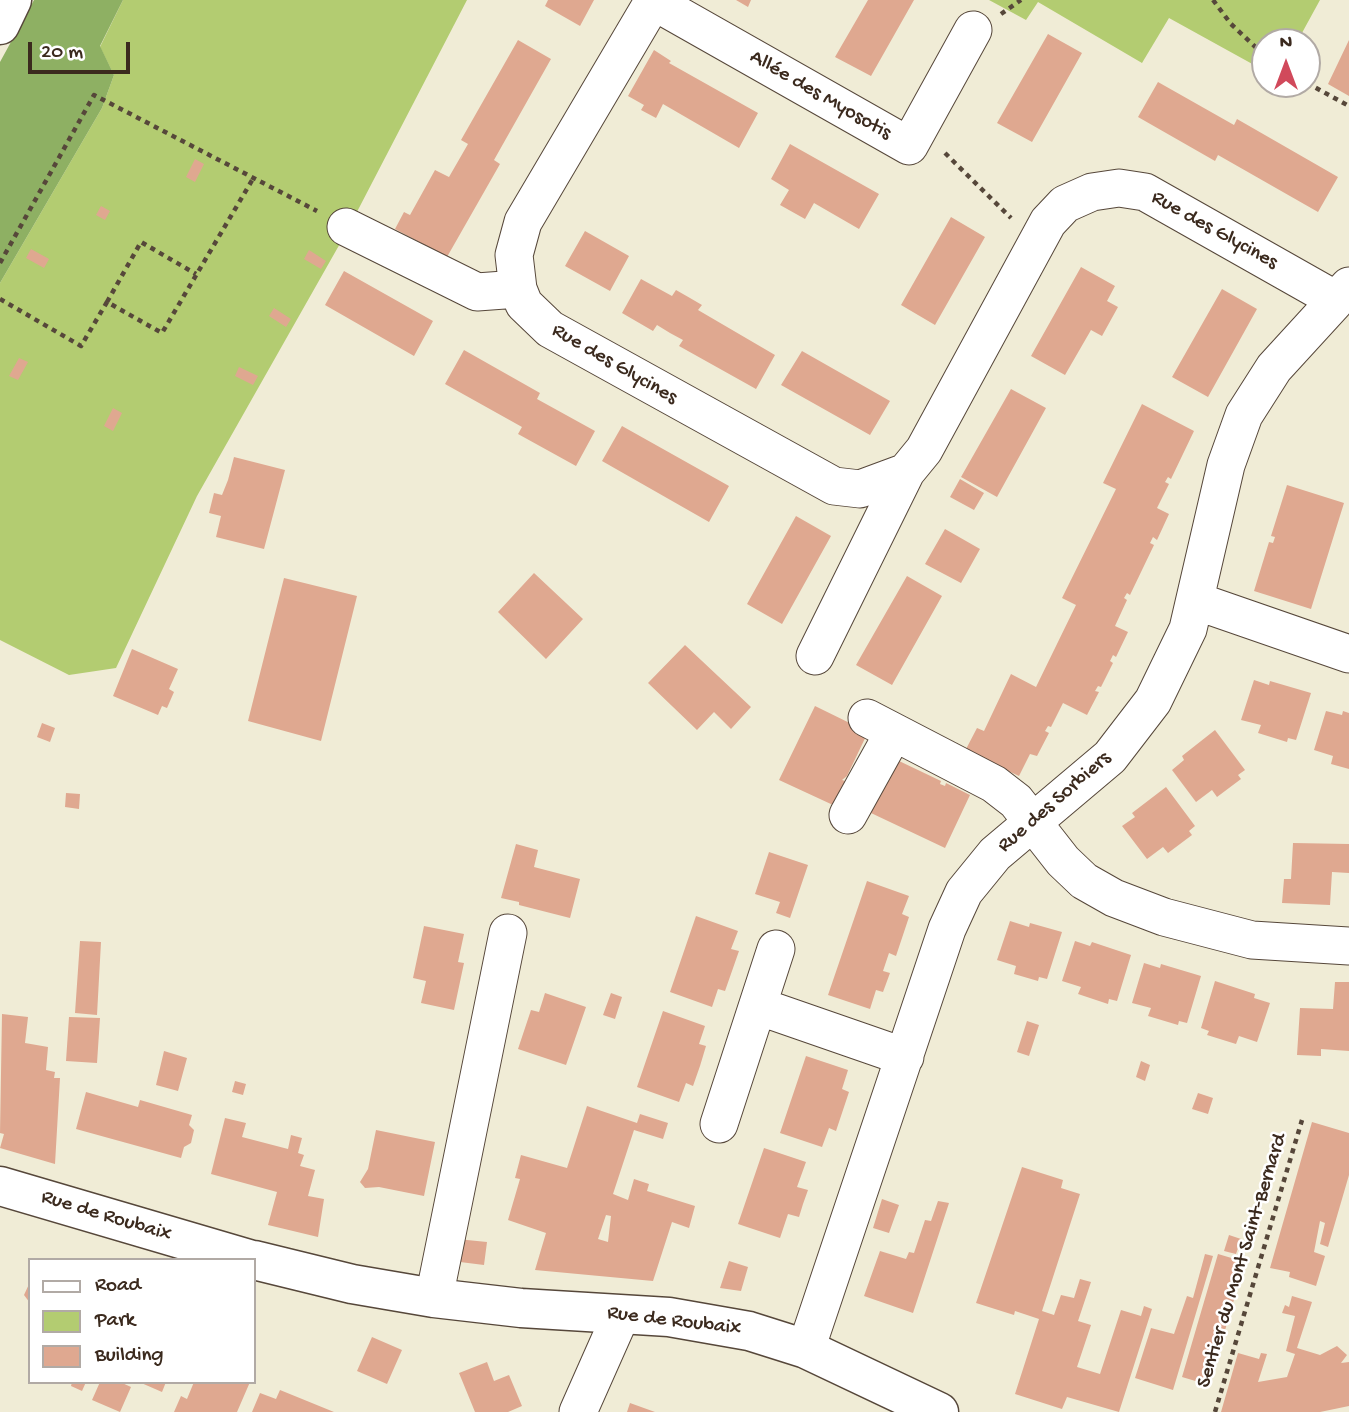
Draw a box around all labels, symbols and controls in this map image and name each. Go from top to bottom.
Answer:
scale bar [32,28,133,72]
north arrow [1251,28,1321,98]
text: N [1280,32,1292,55]
text: 20 m [41,41,83,66]
street label: Allée des Myosotis [745,45,895,147]
street label: Rue des Glycines [1146,186,1282,276]
street label: Rue des Glycines [547,319,681,411]
street label: Rue des Sorbiers [993,747,1117,859]
street label: Sentier du Mont Saint-Bernard [1192,1131,1294,1391]
street label: Rue de Roubaix [38,1185,174,1249]
legend [28,1258,256,1384]
text: Road [95,1274,141,1299]
street label: Rue de Roubaix [606,1301,742,1343]
text: Park [95,1309,135,1334]
text: Building [95,1344,164,1369]

